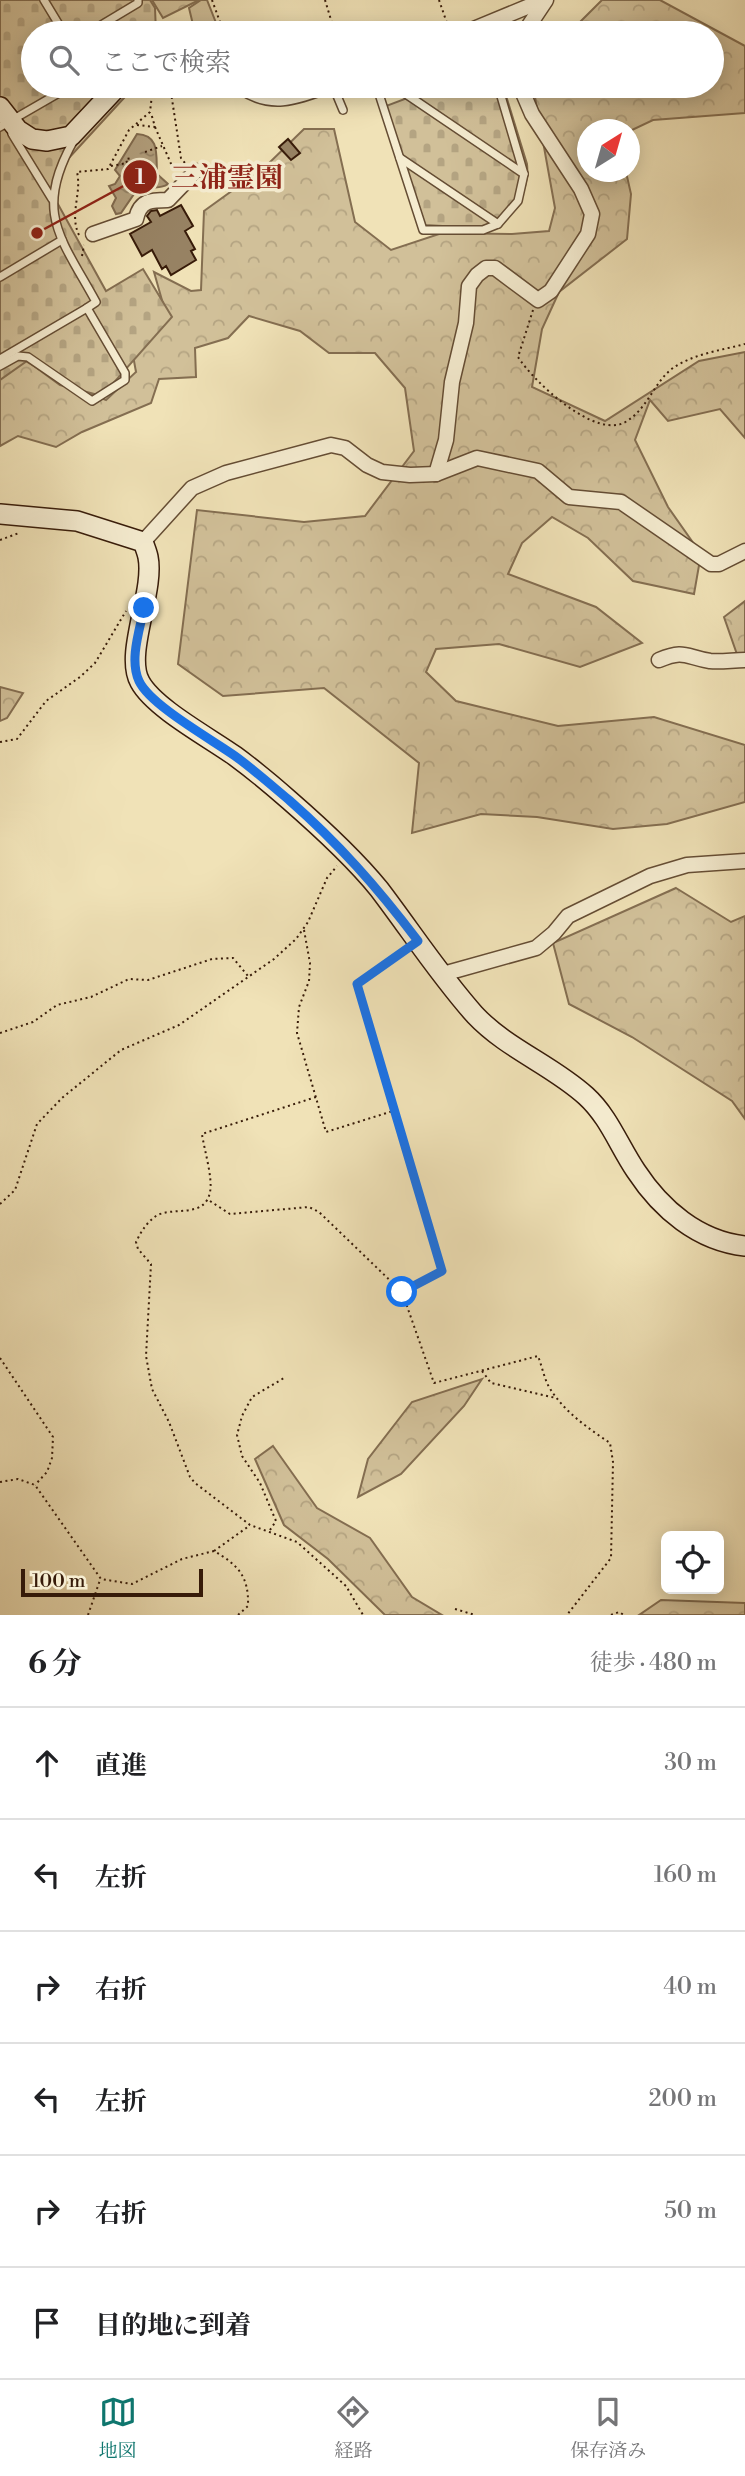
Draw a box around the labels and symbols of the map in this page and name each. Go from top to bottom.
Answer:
north arrow [577,119,640,182]
callout: 三浦霊園 [122,153,297,202]
text: 三浦霊園 [171,161,283,196]
text: 1 [135,165,145,191]
route end [128,592,159,623]
route start [386,1276,417,1307]
scale bar [21,1566,203,1598]

